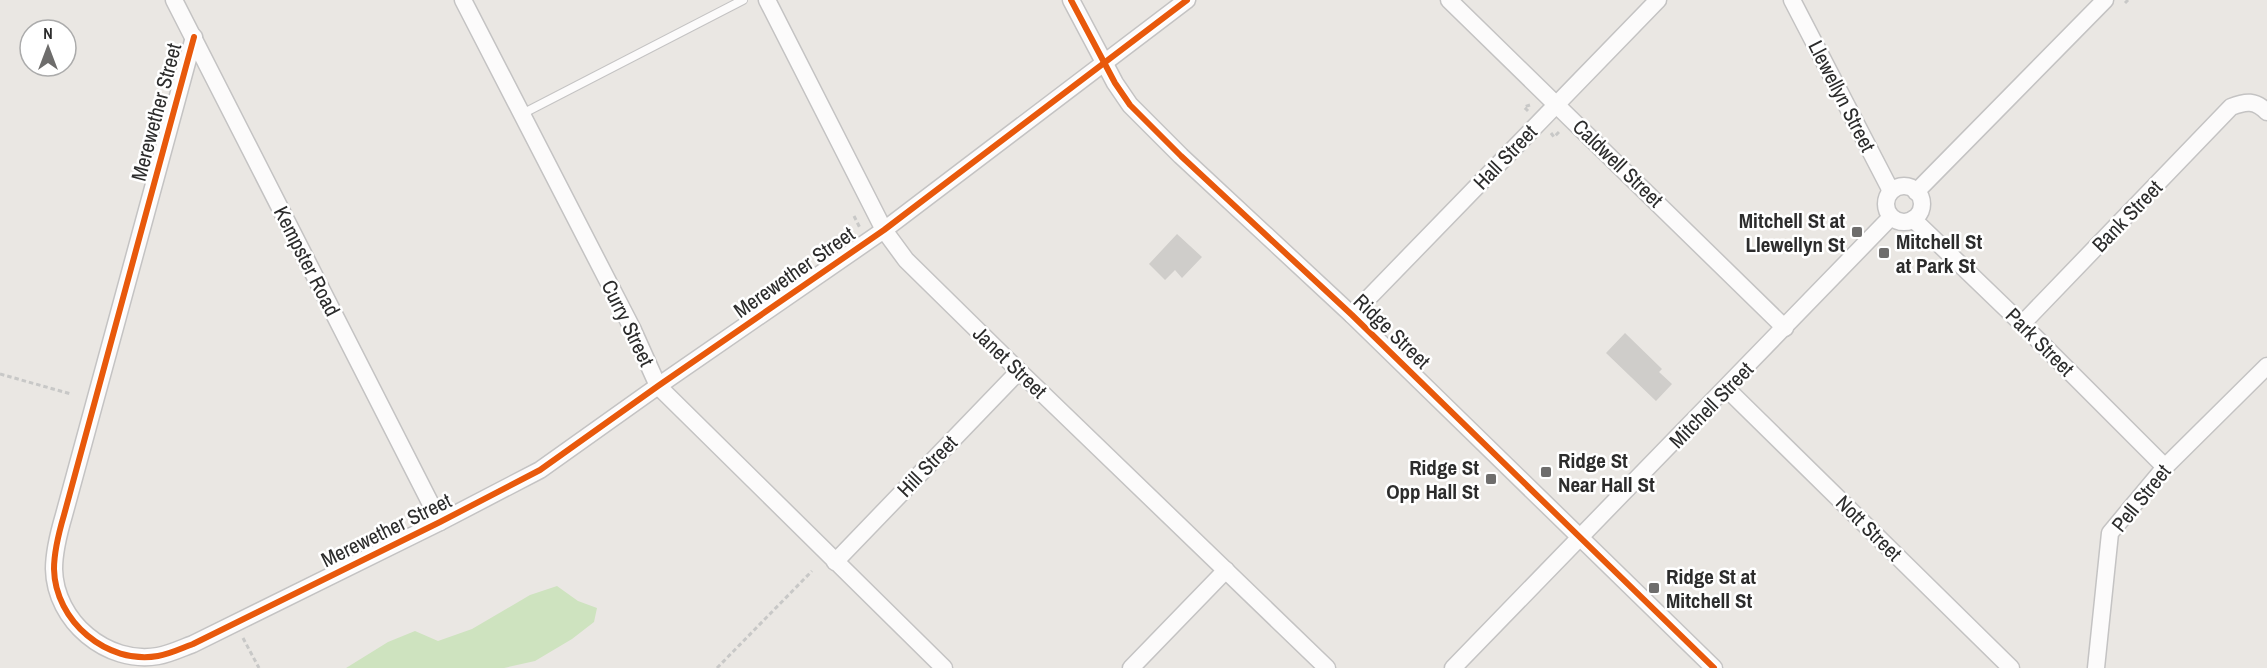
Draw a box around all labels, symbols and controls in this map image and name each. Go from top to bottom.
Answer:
north arrow [18,18,78,78]
text: N [43,22,53,44]
street label: Llewellyn Street [1801,35,1883,157]
street label: Merewether Street [124,40,188,184]
street label: Caldwell Street [1566,112,1670,214]
street label: Hall Street [1467,118,1543,196]
street label: Bank Street [2085,173,2169,258]
street label: Kempster Road [267,201,347,321]
place label: Mitchell St at Llewellyn St [1739,206,1845,259]
street label: Merewether Street [728,219,860,325]
marker: Mitchell St at Llewellyn St [1850,225,1864,239]
place label: Mitchell St at Park St [1896,227,1982,280]
marker: Mitchell St at Park St [1877,246,1891,260]
street label: Curry Street [595,275,661,371]
street label: Ridge Street [1347,287,1437,375]
street label: Park Street [1999,301,2081,383]
street label: Janet Street [967,319,1054,405]
street label: Mitchell Street [1662,355,1760,455]
street label: Hill Street [890,429,964,503]
place label: Ridge St Near Hall St [1558,446,1655,499]
place label: Ridge St Opp Hall St [1386,453,1479,506]
street label: Pell Street [2105,458,2177,538]
marker: Ridge St Near Hall St [1539,465,1553,479]
marker: Ridge St Opp Hall St [1484,472,1498,486]
street label: Merewether Street [316,486,456,574]
street label: Nott Street [1830,489,1909,568]
place label: Ridge St at Mitchell St [1666,562,1756,615]
marker: Ridge St at Mitchell St [1647,581,1661,595]

